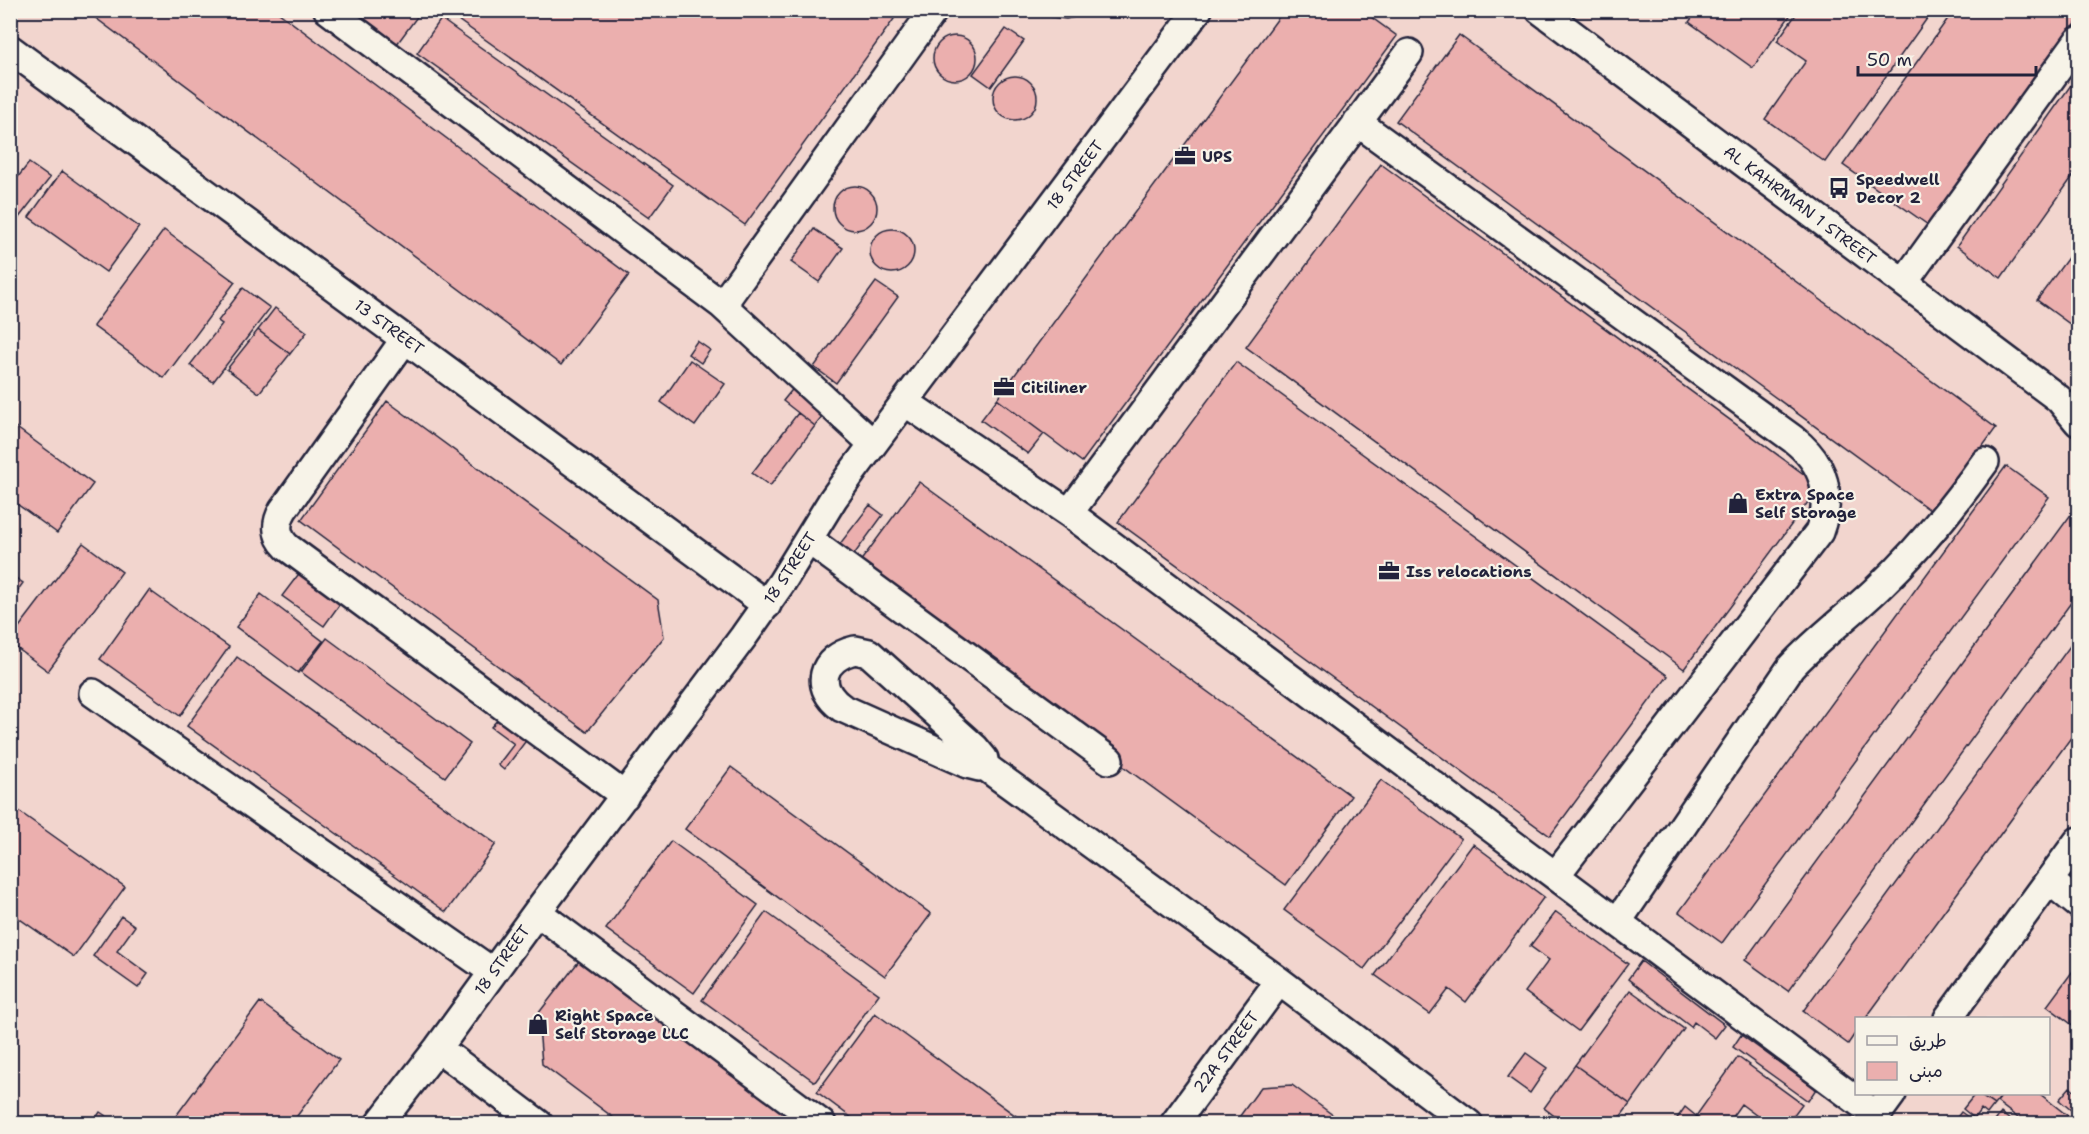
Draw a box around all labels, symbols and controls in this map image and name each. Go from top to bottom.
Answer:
scale bar [1858,39,2036,77]
text: 50 m [1867,48,1912,72]
street label: 18 STREET [1042,136,1108,214]
street label: AL KAHRMAN 1 STREET [1720,141,1881,269]
office icon: UPS [1173,144,1197,168]
place label: UPS [1202,146,1232,167]
place label: Speedwell Decor 2 [1856,169,1940,208]
bus stop icon: Speedwell Decor 2 [1827,176,1851,200]
street label: 13 STREET [350,295,428,359]
office icon: Citiliner [992,375,1016,399]
place label: Citiliner [1021,377,1087,398]
place label: Extra Space Self Storage [1755,484,1857,523]
shop icon: Extra Space Self Storage [1726,491,1750,515]
street label: 18 STREET [759,528,821,608]
office icon: Iss relocations [1377,559,1401,583]
place label: Iss relocations [1406,561,1532,582]
street label: 18 STREET [469,921,535,999]
place label: Right Space Self Storage LLC [555,1005,689,1044]
street label: 22A STREET [1189,1007,1264,1097]
shop icon: Right Space Self Storage LLC [526,1012,550,1036]
legend [1855,1017,2050,1095]
text: طريق [1909,1029,1947,1053]
text: مبنى [1909,1059,1943,1083]

